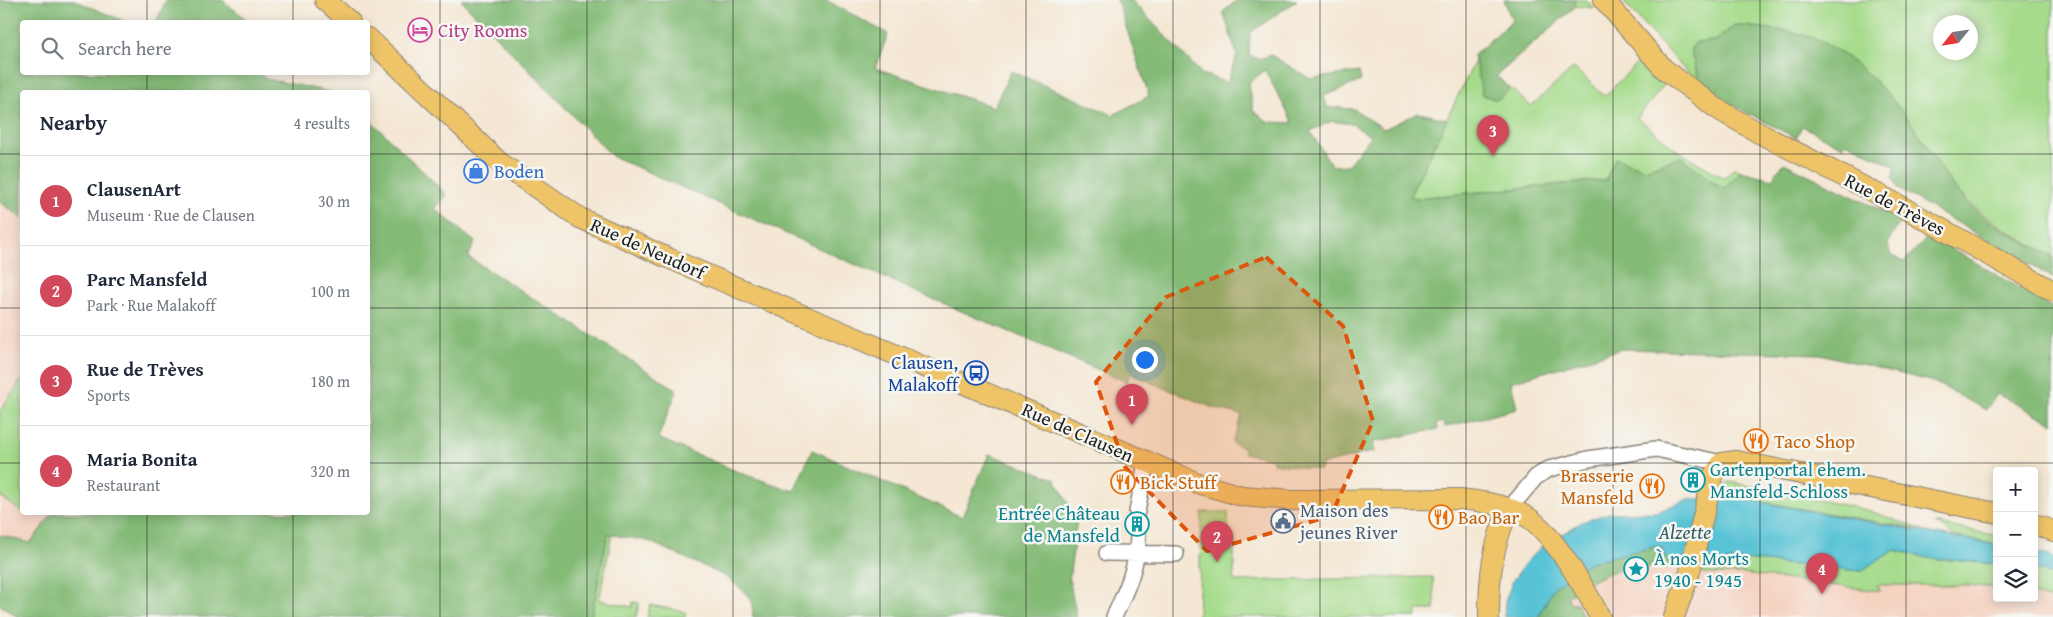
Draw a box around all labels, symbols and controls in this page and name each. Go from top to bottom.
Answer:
north arrow [1933,15,1978,60]
place label: City Rooms [438,16,527,44]
hotel icon: City Rooms [407,17,433,43]
search box [20,20,370,75]
icon: search [38,34,66,62]
text: Search here [78,34,172,62]
text: Nearby [40,107,107,138]
text: 4 results [293,111,350,135]
pin: 3 [1477,115,1509,156]
place label: Boden [494,157,545,185]
shop icon: Boden [463,158,489,184]
street label: Rue de Trèves [1840,166,1950,242]
text: ClausenArt [87,175,181,203]
text: 1 [52,189,60,213]
text: 30 m [318,189,350,213]
text: Museum · Rue de Clausen [87,203,255,227]
street label: Rue de Neudorf [586,210,712,287]
text: Parc Mansfeld [87,265,207,293]
text: 2 [52,279,60,303]
text: 100 m [310,279,350,303]
text: Park · Rue Malakoff [87,293,215,317]
your location [1132,347,1158,373]
place label: Clausen, Malakoff [888,348,960,398]
text: Rue de Trèves [87,355,204,383]
bus stop icon: Clausen, Malakoff [963,360,989,386]
text: 3 [52,369,60,393]
text: 180 m [310,369,350,393]
text: Sports [87,383,130,407]
pin: 1 [1116,384,1148,425]
street label: Rue de Clausen [1018,395,1139,469]
place label: Taco Shop [1774,427,1855,455]
restaurant icon: Taco Shop [1743,428,1769,454]
text: Maria Bonita [87,445,198,473]
place label: Gartenportal ehem. Mansfeld-Schloss [1710,455,1866,505]
text: 4 [52,459,60,483]
text: 320 m [310,459,350,483]
place label: Brasserie Mansfeld [1561,461,1635,511]
building icon: Gartenportal ehem. Mansfeld-Schloss [1680,467,1706,493]
map controls [1993,467,2038,602]
button: + [1993,467,2038,512]
place label: Bick Stuff [1140,468,1218,496]
restaurant icon: Bick Stuff [1110,469,1136,495]
text: Restaurant [87,473,161,497]
restaurant icon: Brasserie Mansfeld [1639,473,1665,499]
place label: Maison des jeunes River [1297,496,1398,546]
place label: Entrée Château de Mansfeld [998,499,1121,549]
place label: Bao Bar [1458,503,1519,531]
restaurant icon: Bao Bar [1428,504,1454,530]
public building icon: Maison des jeunes River [1270,508,1296,534]
building icon: Entrée Château de Mansfeld [1124,511,1150,537]
button: − [1993,512,2038,557]
water label: Alzette [1658,517,1711,546]
pin: 2 [1201,521,1233,562]
place label: À nos Morts 1940 - 1945 [1654,544,1749,594]
pin: 4 [1806,553,1838,594]
place icon: À nos Morts 1940 - 1945 [1623,556,1649,582]
button: layers [1993,557,2038,602]

